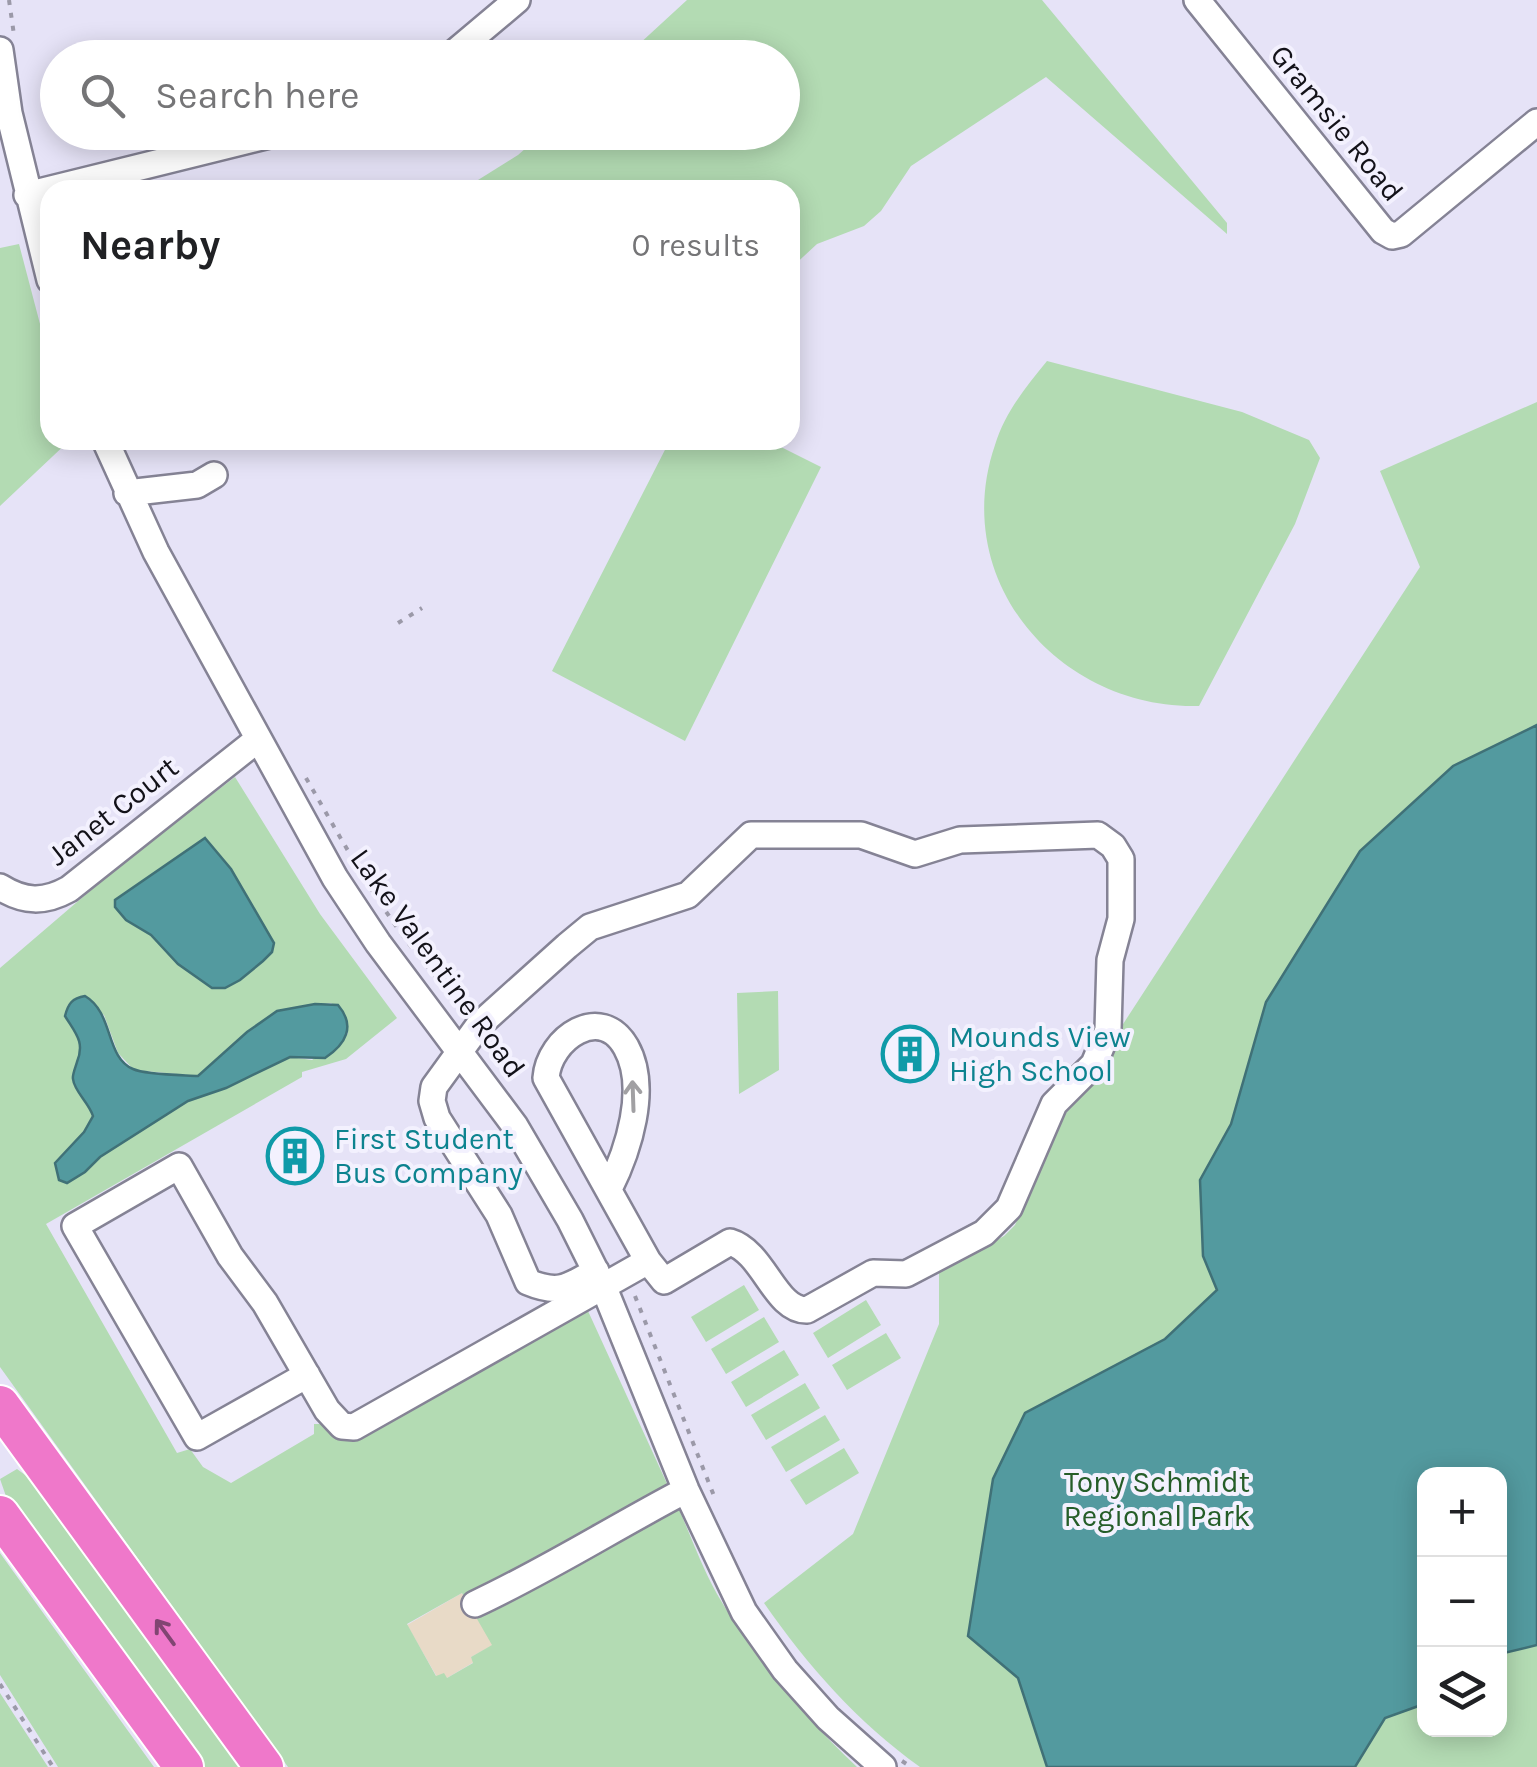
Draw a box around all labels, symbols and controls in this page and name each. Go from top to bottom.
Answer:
street label: Gramsie Road [1263,37,1411,209]
search box [40,40,800,150]
icon: search [75,68,130,123]
text: Search here [155,73,359,118]
text: Nearby [80,220,220,270]
text: 0 results [631,227,760,264]
street label: Janet Court [41,749,185,873]
street label: Lake Valentine Road [343,841,533,1085]
place label: Mounds View High School [949,1019,1131,1089]
building icon: Mounds View High School [880,1024,940,1084]
one-way arrow [624,1081,643,1113]
place label: First Student Bus Company [334,1121,523,1191]
building icon: First Student Bus Company [265,1126,325,1186]
park label: Tony Schmidt Regional Park [1063,1464,1251,1534]
map controls [1417,1467,1507,1737]
button: + [1417,1467,1507,1557]
button: − [1417,1557,1507,1647]
one-way arrow [155,1618,176,1646]
button: layers [1417,1647,1507,1737]

